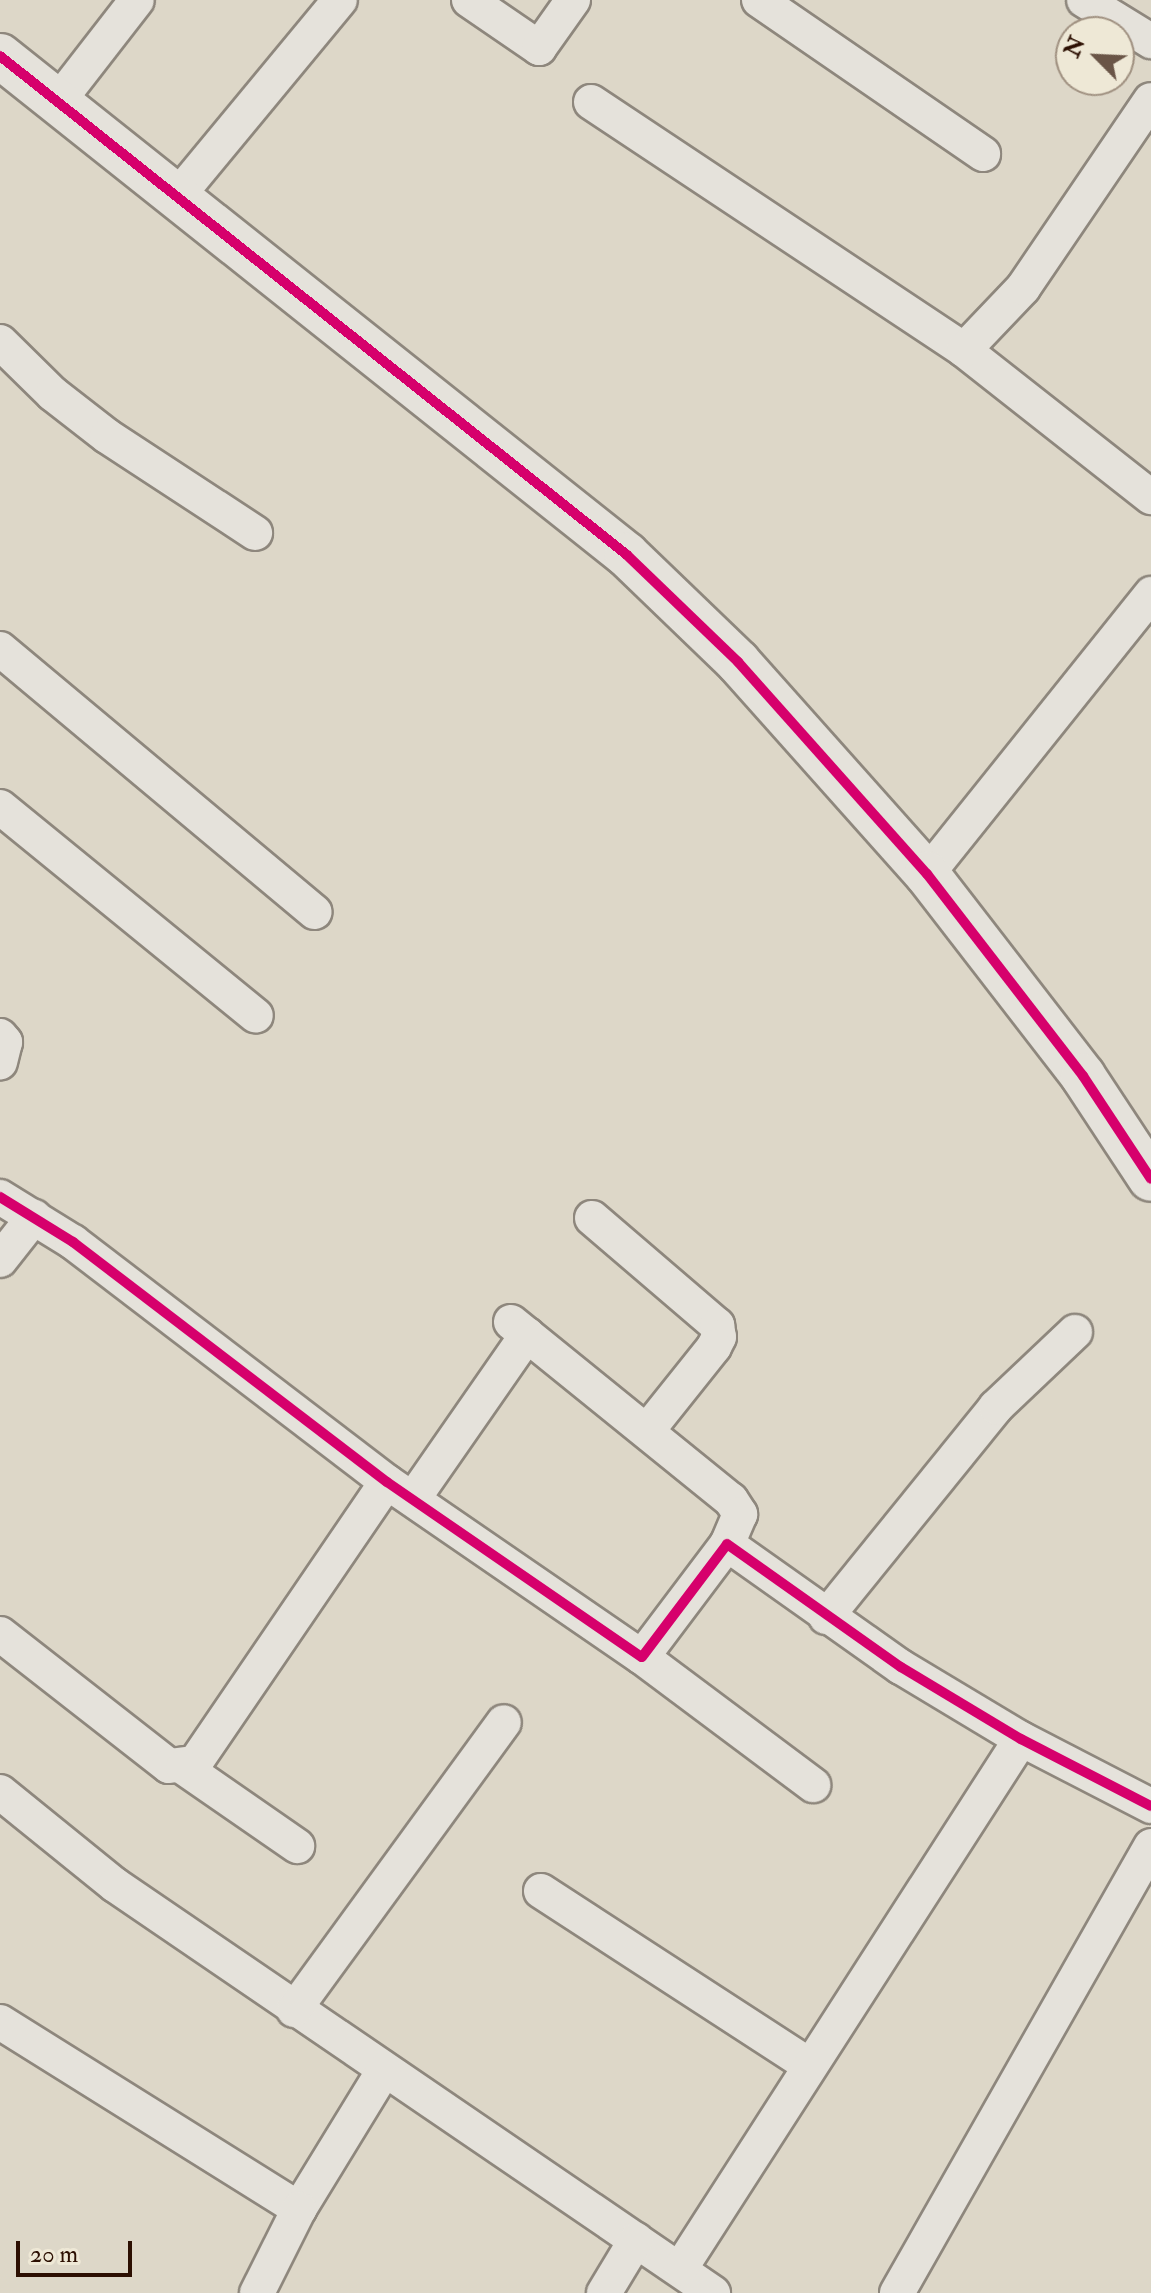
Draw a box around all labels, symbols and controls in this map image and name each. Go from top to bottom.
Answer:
north arrow [1055,16,1135,96]
text: N [1058,32,1092,62]
scale bar [20,2225,136,2275]
text: 20 m [30,2239,78,2270]

